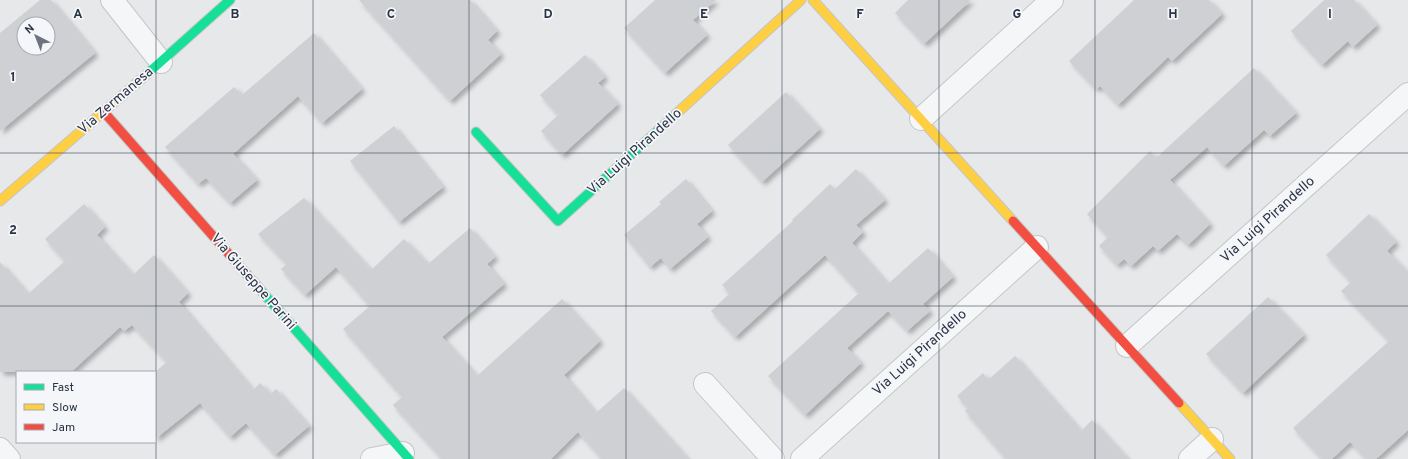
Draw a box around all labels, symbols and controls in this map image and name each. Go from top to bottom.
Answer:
text: A [73,7,83,23]
text: B [231,7,240,23]
text: C [387,7,395,23]
text: D [543,7,553,23]
text: E [700,7,708,23]
text: F [856,7,864,23]
text: G [1013,7,1022,23]
text: H [1168,7,1178,23]
text: I [1328,7,1332,23]
north arrow [16,16,56,56]
text: N [22,21,38,37]
street label: Via Zermanesa [75,64,157,138]
text: 1 [10,70,16,86]
street label: Via Luigi Pirandello [584,105,686,199]
street label: Via Luigi Pirandello [1217,173,1319,267]
text: 2 [9,223,17,239]
street label: Via Giuseppe Parini [207,230,299,334]
street label: Via Luigi Pirandello [869,306,971,400]
legend [16,371,156,443]
text: Fast [52,380,74,396]
text: Slow [52,400,78,416]
text: Jam [52,420,75,436]

